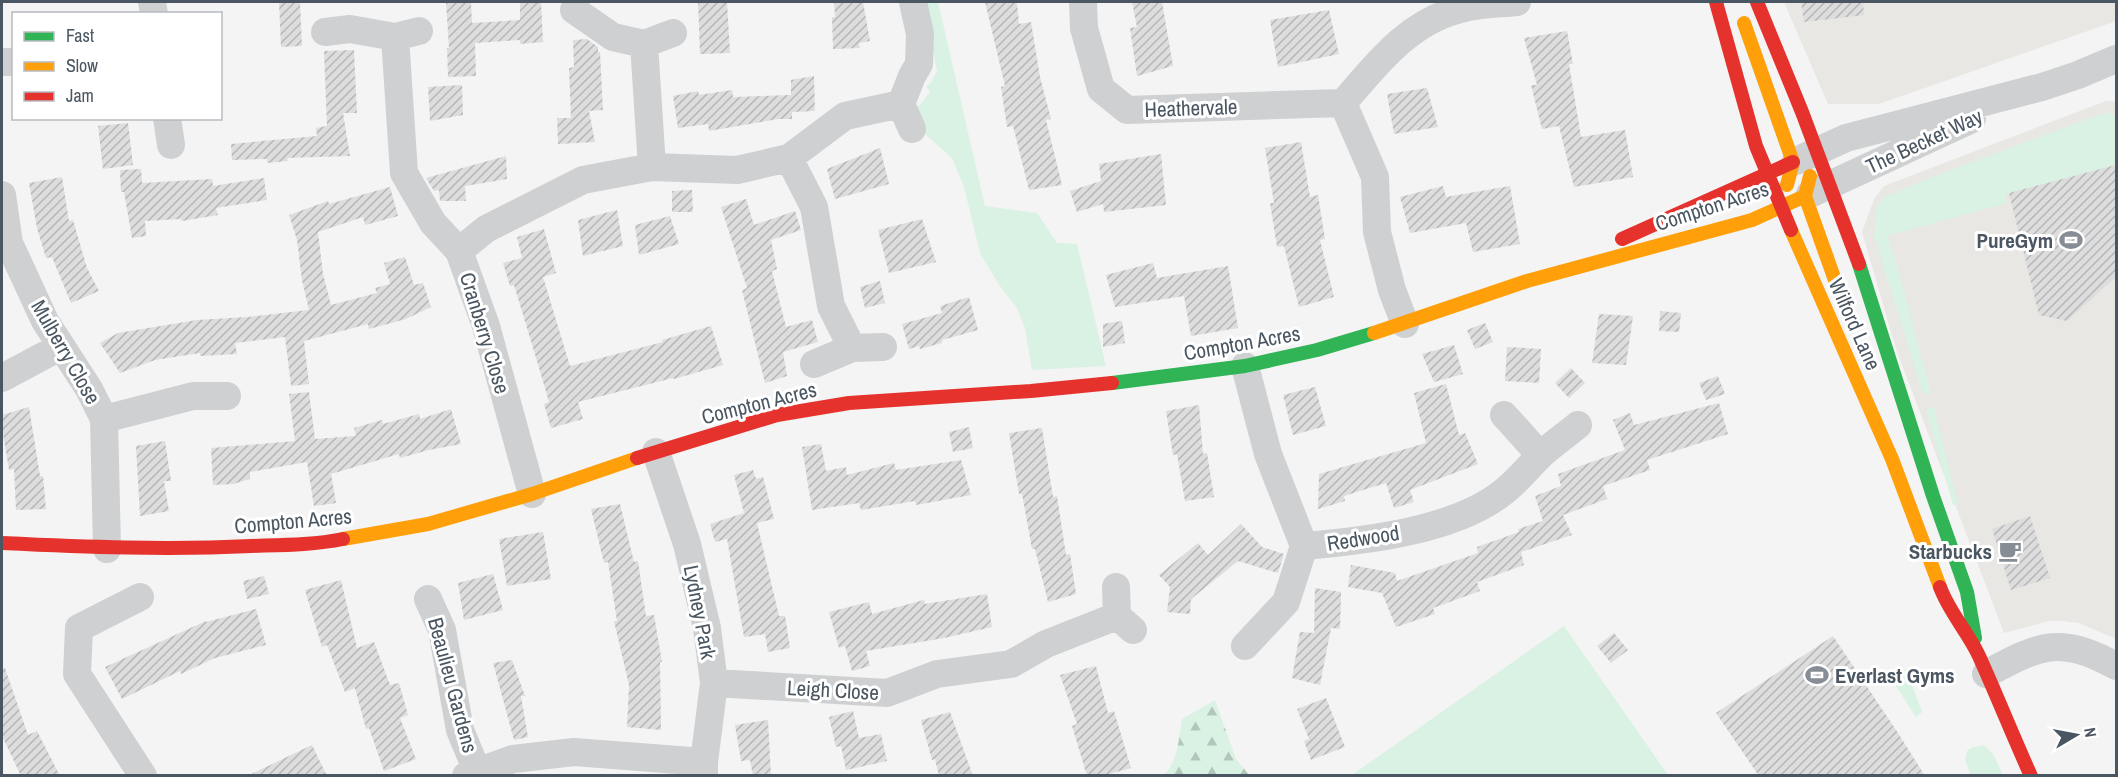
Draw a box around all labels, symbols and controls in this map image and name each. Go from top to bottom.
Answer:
legend [12,12,222,120]
text: Fast [66,23,94,48]
text: Slow [66,53,98,78]
text: Jam [66,83,94,108]
street label: Heathervale [1144,92,1238,124]
street label: The Becket Way [1861,101,1987,181]
street label: Compton Acres [1652,174,1772,238]
place label: PureGym [1976,226,2053,255]
sports icon: PureGym [2058,227,2084,253]
street label: Cranberry Close [453,269,517,397]
street label: Wilford Lane [1822,274,1888,374]
street label: Mulberry Close [24,295,108,409]
street label: Compton Acres [1182,318,1302,368]
street label: Compton Acres [698,375,820,431]
street label: Compton Acres [233,501,353,541]
street label: Redwood [1325,518,1401,558]
place label: Starbucks [1909,537,1992,566]
cafe icon: Starbucks [1997,538,2023,564]
street label: Lydney Park [677,563,723,662]
street label: Beaulieu Gardens [421,614,485,756]
place label: Everlast Gyms [1835,661,1955,690]
sports icon: Everlast Gyms [1804,662,1830,688]
street label: Leigh Close [786,673,880,707]
north arrow [2046,705,2106,765]
text: N [2079,726,2102,739]

